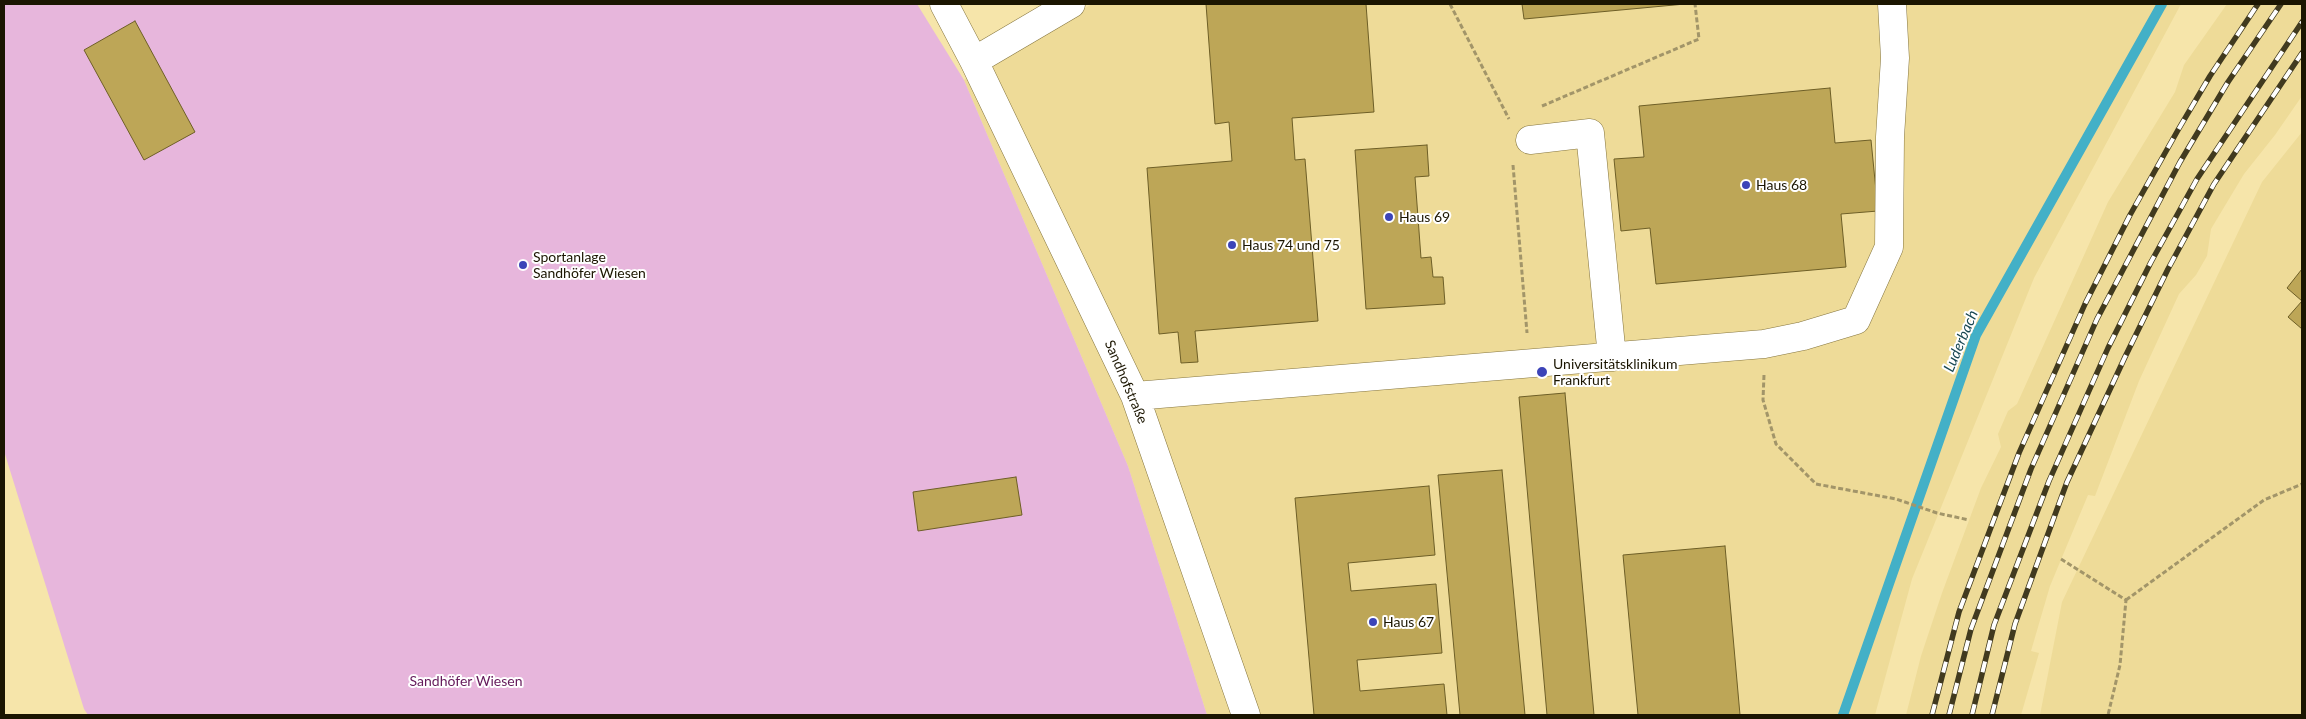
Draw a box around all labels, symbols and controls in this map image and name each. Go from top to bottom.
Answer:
place label: Haus 68 [1756,177,1807,193]
marker: Haus 68 [1740,179,1752,191]
place label: Haus 69 [1399,209,1450,225]
marker: Haus 69 [1383,211,1395,223]
place label: Haus 74 und 75 [1242,237,1340,253]
marker: Haus 74 und 75 [1226,239,1238,251]
place label: Sportanlage Sandhöfer Wiesen [533,249,646,282]
marker: Sportanlage Sandhöfer Wiesen [517,259,529,271]
water label: Luderbach [1940,307,1982,375]
street label: Sandhofstraße [1101,338,1151,426]
place label: Universitätsklinikum Frankfurt [1553,356,1678,388]
marker: Universitätsklinikum Frankfurt [1535,365,1549,379]
place label: Haus 67 [1383,614,1434,630]
marker: Haus 67 [1367,616,1379,628]
park label: Sandhöfer Wiesen [410,673,522,689]

